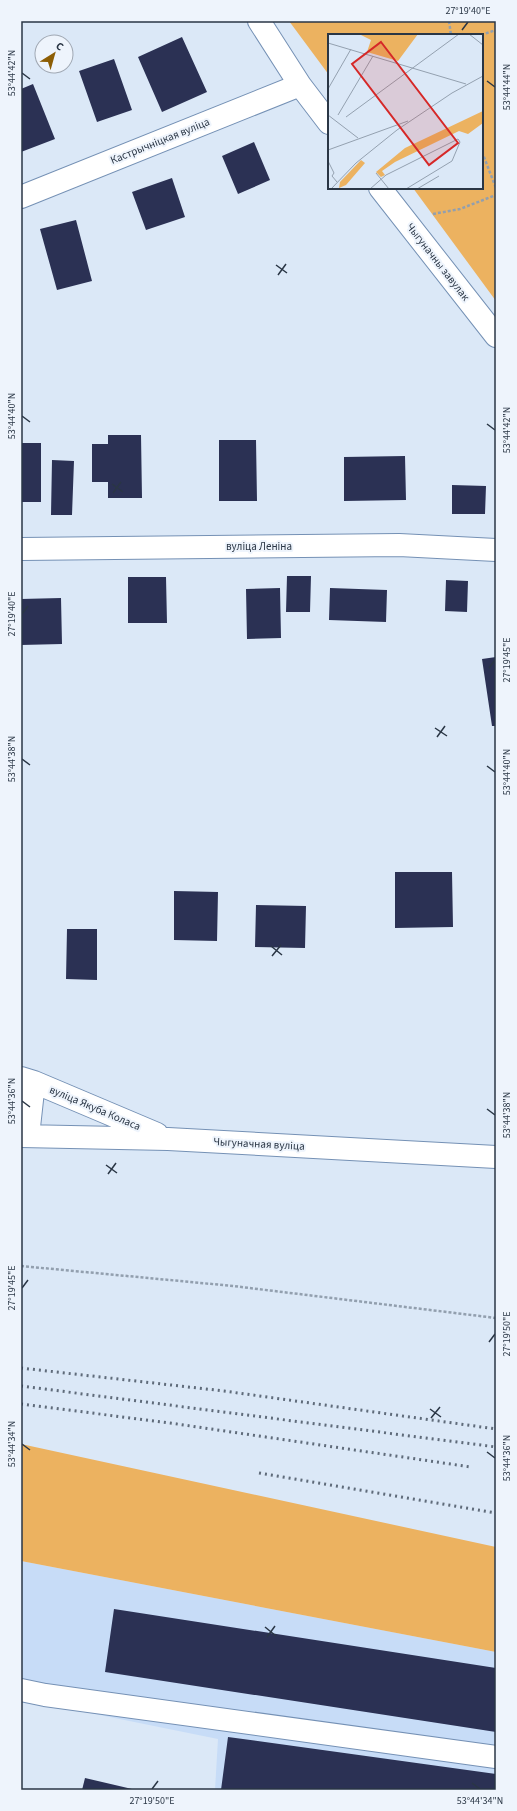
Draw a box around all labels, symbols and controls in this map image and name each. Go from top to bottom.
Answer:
text: 27°19'40"E [445,4,491,18]
north arrow [34,34,74,74]
inset map [328,34,483,189]
text: С [53,38,67,55]
text: 53°44'42"N [5,50,19,96]
text: 53°44'44"N [500,64,514,110]
street label: Кастрычніцкая вуліца [108,114,212,168]
street label: Чыгуначны завулак [403,220,473,304]
text: 53°44'40"N [5,393,19,439]
text: 53°44'42"N [500,407,514,453]
street label: вуліца Леніна [226,539,292,554]
text: 27°19'40"E [5,591,19,637]
text: 27°19'45"E [500,637,514,683]
text: 53°44'38"N [5,736,19,782]
text: 53°44'40"N [500,749,514,795]
text: 53°44'36"N [5,1078,19,1124]
street label: вуліца Якуба Коласа [47,1082,143,1134]
text: 53°44'38"N [500,1092,514,1138]
street label: Чыгуначная вуліца [213,1134,305,1154]
text: 27°19'45"E [5,1265,19,1311]
text: 27°19'50"E [500,1311,514,1357]
text: 53°44'34"N [5,1421,19,1467]
text: 53°44'36"N [500,1435,514,1481]
text: 27°19'50"E [129,1794,175,1808]
text: 53°44'34"N [457,1794,503,1808]

